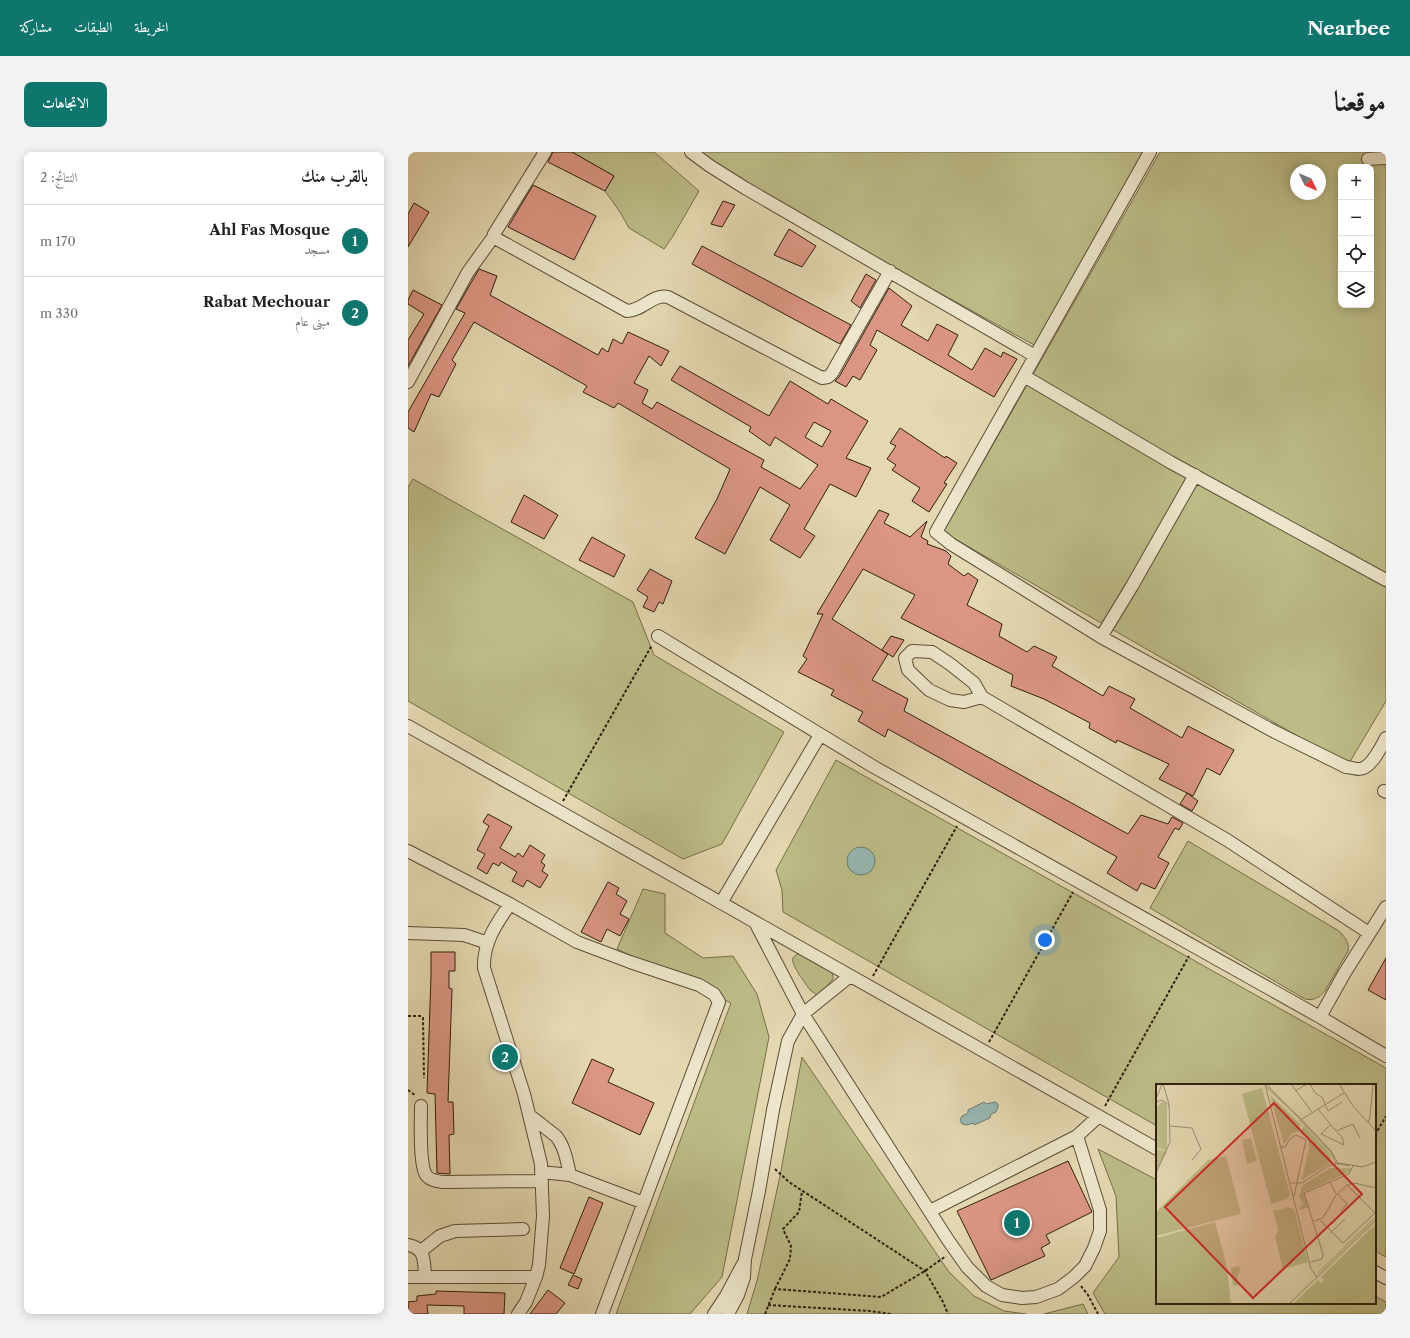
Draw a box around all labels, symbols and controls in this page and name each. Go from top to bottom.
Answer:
text: Nearbee [1307,17,1390,40]
text: مشاركة [20,18,52,36]
text: الطبقات [74,18,112,36]
text: الخريطة [134,18,168,36]
button: الاتجاهات [24,82,107,127]
text: موقعنا [1334,84,1386,118]
north arrow [1290,164,1326,200]
map controls [1338,164,1374,308]
button: + [1338,164,1374,200]
text: بالقرب منك [301,166,368,186]
text: النتائج: 2 [40,169,77,185]
button: − [1338,200,1374,236]
text: Ahl Fas Mosque [209,220,330,239]
text: 170 m [40,233,76,249]
text: 1 [352,233,358,249]
button: locate [1338,236,1374,272]
text: مسجد [304,241,330,257]
button: layers [1338,272,1374,308]
text: Rabat Mechouar [203,292,330,311]
text: 330 m [40,305,78,321]
text: 2 [351,305,359,321]
text: مبنى عام [295,313,330,329]
your location [1035,930,1055,950]
pin: 2 [492,1042,518,1072]
inset map [1156,1084,1376,1304]
pin: 1 [1004,1208,1030,1238]

